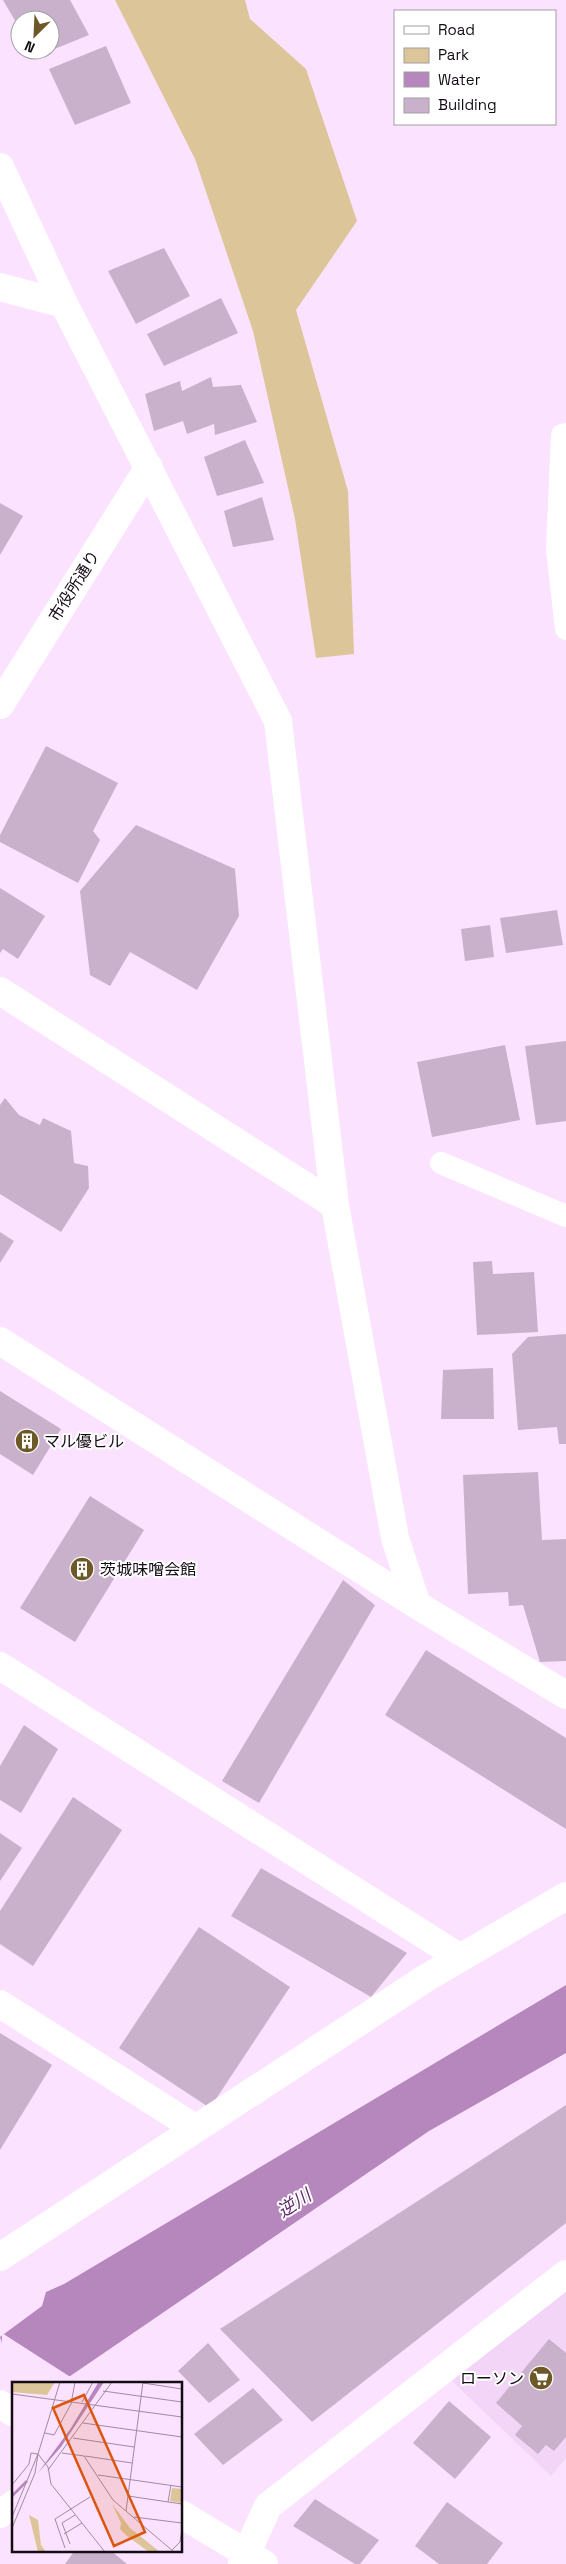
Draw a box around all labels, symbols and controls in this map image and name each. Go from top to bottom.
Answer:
north arrow [10,10,60,60]
legend [394,10,556,125]
text: Road [438,20,475,39]
text: N [22,37,38,57]
text: Park [438,45,469,64]
text: Water [438,70,481,89]
text: Building [438,95,497,114]
street label: 市役所通り [44,547,104,625]
building icon: マル優ビル [14,1428,40,1454]
place label: マル優ビル [44,1431,124,1452]
building icon: 茨城味噌会館 [69,1556,95,1582]
place label: 茨城味噌会館 [100,1559,196,1580]
water label: 逆川 [273,2182,317,2222]
supermarket icon: ローソン [528,2365,554,2391]
place label: ローソン [460,2368,524,2389]
inset map [12,2382,182,2552]

